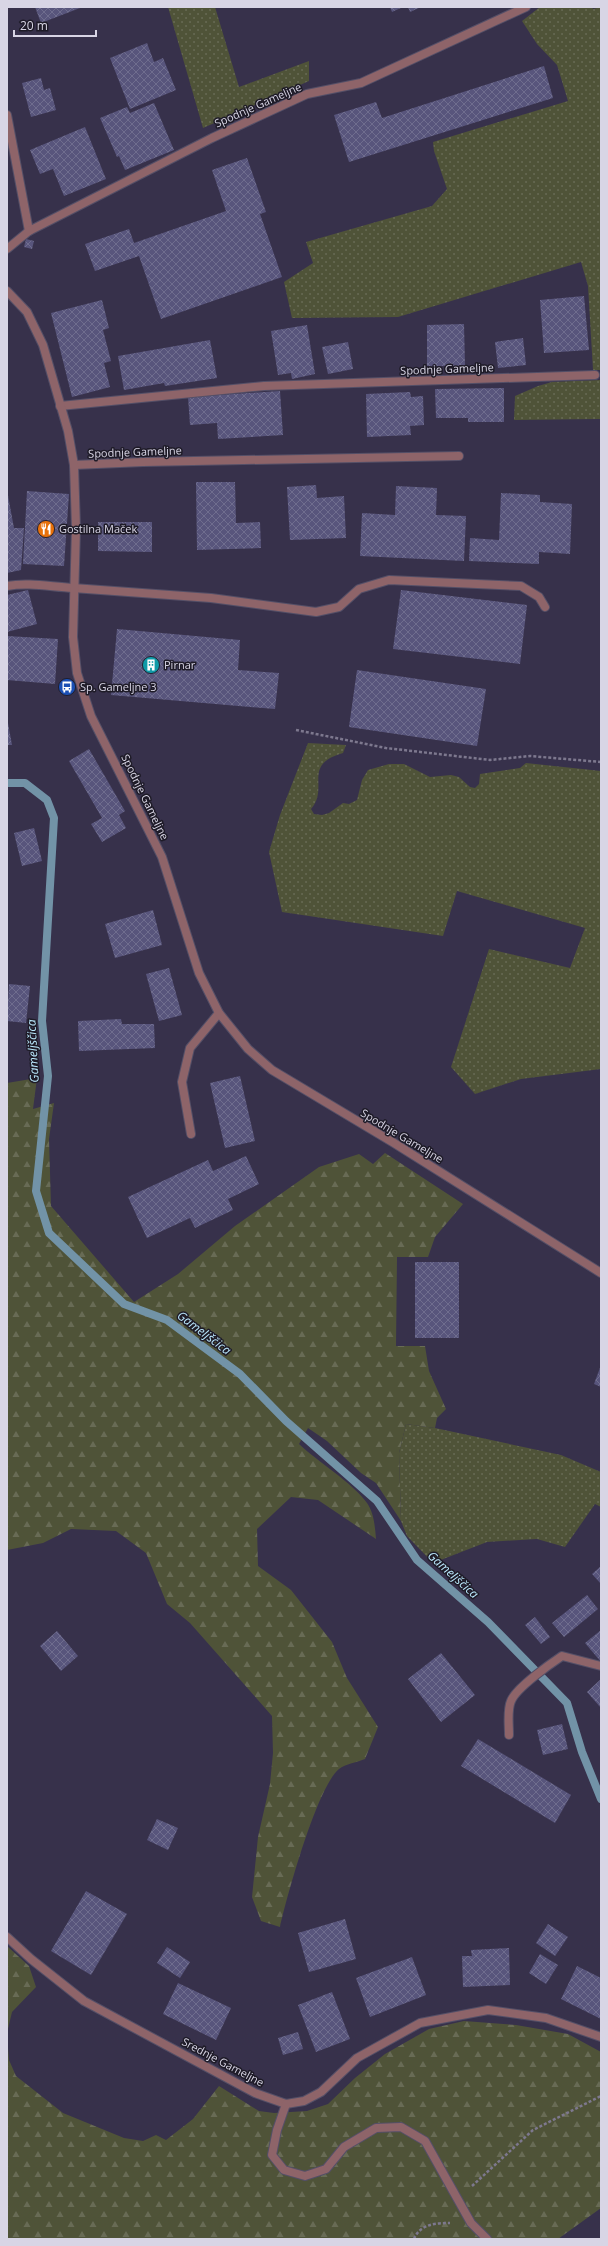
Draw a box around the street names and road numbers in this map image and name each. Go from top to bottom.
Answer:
street label: Spodnje Gameljne [212,79,304,130]
street label: Spodnje Gameljne [400,359,494,378]
street label: Spodnje Gameljne [88,442,182,461]
street label: Spodnje Gameljne [118,751,173,842]
street label: Spodnje Gameljne [358,1105,446,1166]
street label: Srednje Gameljne [180,2034,267,2090]

